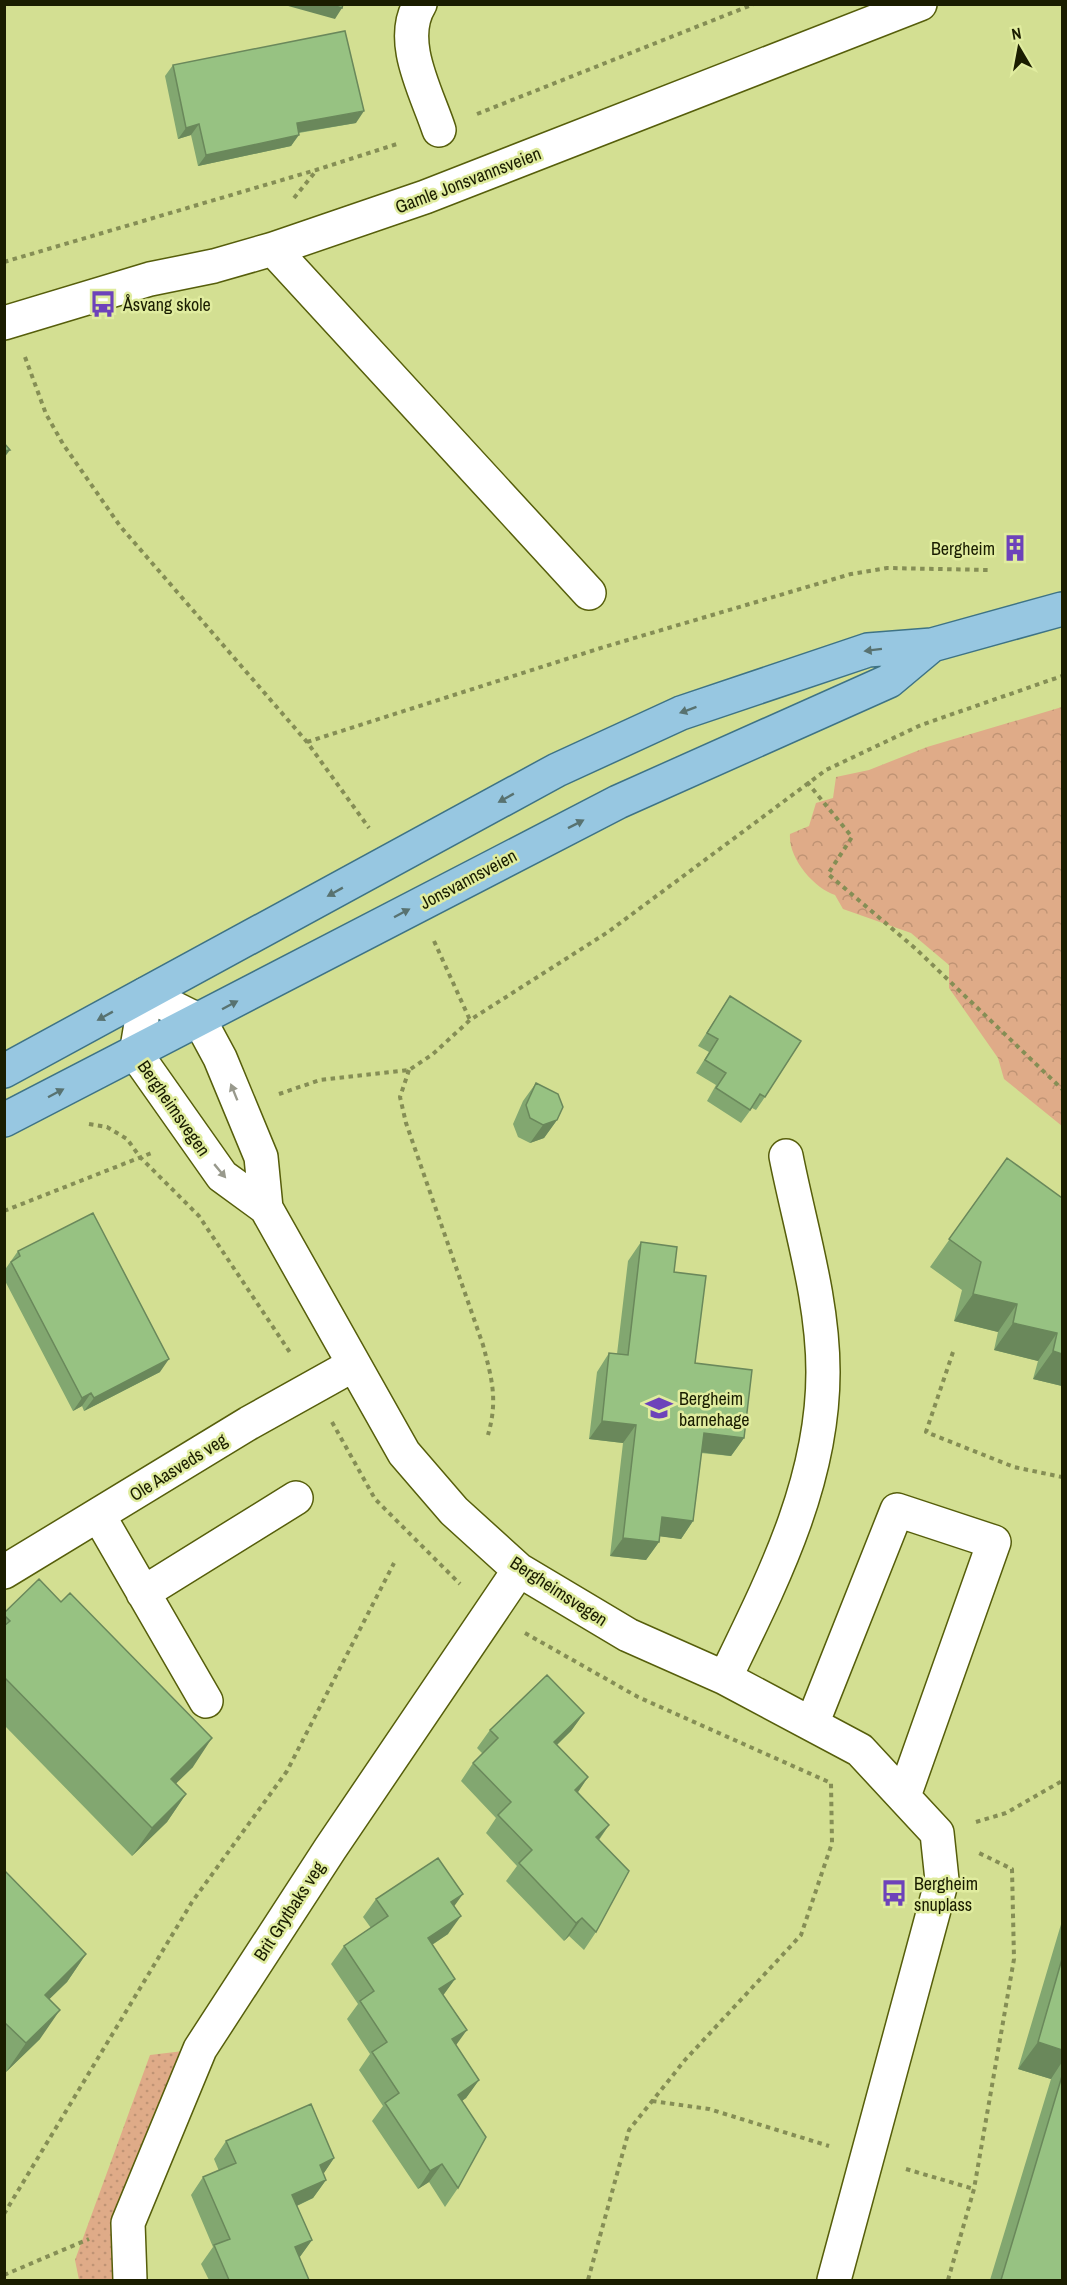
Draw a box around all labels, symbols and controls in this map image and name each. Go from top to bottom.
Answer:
north arrow [989,18,1049,78]
text: N [1010,22,1023,45]
street label: Gamle Jonsvannsveien [392,141,544,219]
bus stop icon: Åsvang skole [88,289,118,319]
place label: Åsvang skole [122,292,211,317]
building icon: Bergheim [1000,533,1030,563]
place label: Bergheim [931,536,995,561]
one-way arrow [864,645,883,654]
one-way arrow [679,706,697,715]
one-way arrow [497,793,514,803]
one-way arrow [567,819,584,828]
street label: Jonsvannsveien [415,843,521,915]
one-way arrow [326,887,343,897]
one-way arrow [394,908,411,918]
one-way arrow [222,1000,239,1010]
one-way arrow [96,1011,113,1021]
street label: Bergheimsvegen [132,1055,216,1161]
one-way arrow [229,1083,238,1101]
one-way arrow [48,1088,65,1098]
one-way arrow [213,1163,226,1178]
place label: Bergheim barnehage [679,1386,750,1432]
school or university icon: Bergheim barnehage [644,1393,674,1423]
street label: Ole Aasveds veg [124,1427,232,1507]
street label: Bergheimsvegen [505,1550,613,1632]
street label: Brit Grytbaks veg [247,1856,331,1966]
place label: Bergheim snuplass [914,1871,978,1917]
bus stop icon: Bergheim snuplass [879,1878,909,1908]

